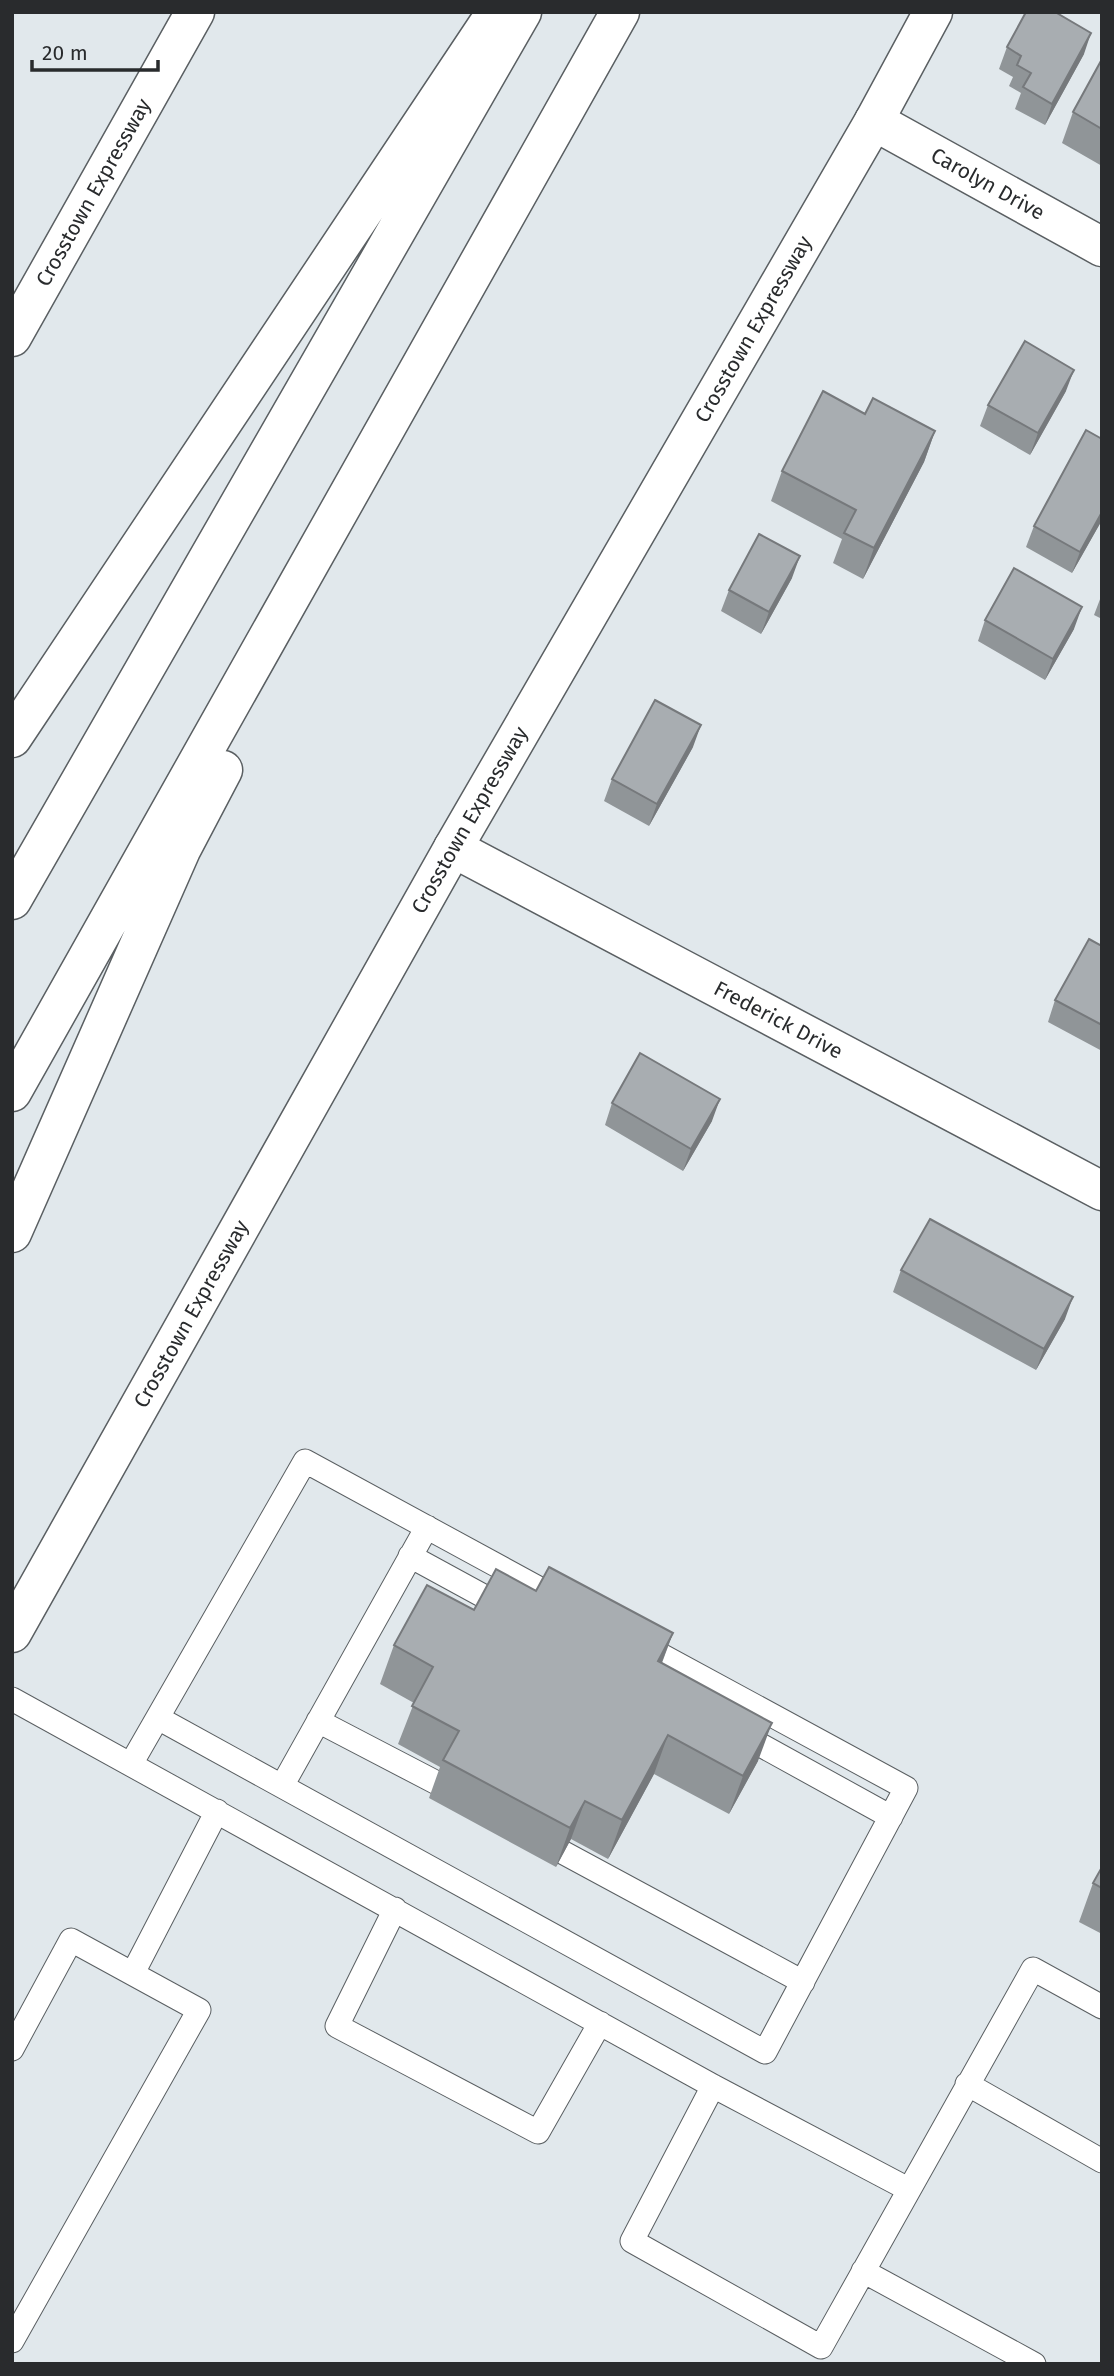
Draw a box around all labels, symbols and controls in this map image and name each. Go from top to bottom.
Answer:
scale bar [32,28,158,72]
text: 20 m [42,40,88,66]
street label: Crosstown Expressway [30,93,157,291]
street label: Carolyn Drive [926,142,1049,226]
street label: Crosstown Expressway [689,231,818,427]
street label: Crosstown Expressway [406,721,534,918]
street label: Frederick Drive [709,975,847,1065]
street label: Crosstown Expressway [128,1215,255,1412]

